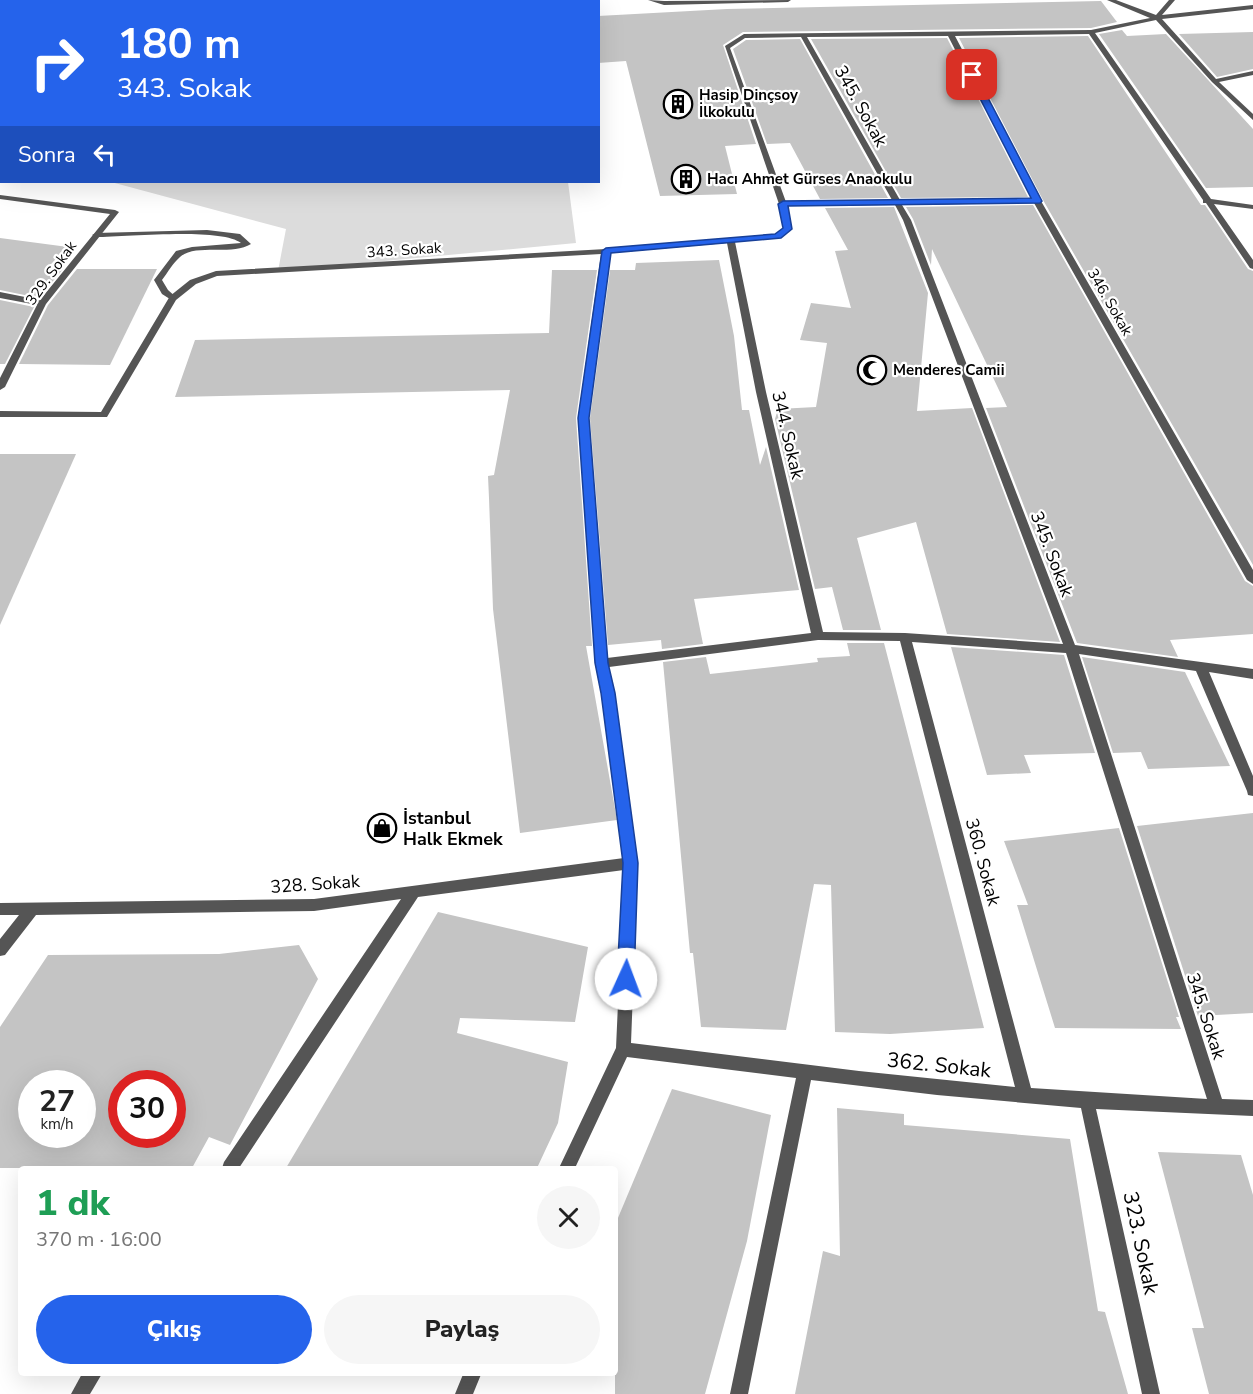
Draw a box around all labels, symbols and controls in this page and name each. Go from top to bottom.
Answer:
text: 180 m [117,16,241,73]
icon: right [18,24,96,102]
pin [946,49,997,100]
icon: arrive [955,58,988,91]
street label: 345. Sokak [829,61,894,152]
text: 343. Sokak [117,70,252,107]
place label: Hasip Dinçsoy İlkokulu [699,85,798,122]
building icon: Hasip Dinçsoy İlkokulu [662,88,694,120]
icon: left [88,138,121,171]
text: Sonra [18,140,76,170]
building icon: Hacı Ahmet Gürses Anaokulu [670,163,702,195]
place label: Hacı Ahmet Gürses Anaokulu [707,169,912,189]
street label: 329. Sokak [21,236,81,309]
street label: 343. Sokak [366,237,442,263]
street label: 346. Sokak [1083,265,1138,340]
mosque icon: Menderes Camii [856,354,888,386]
place label: Menderes Camii [893,360,1004,380]
street label: 344. Sokak [766,389,810,482]
street label: 345. Sokak [1025,508,1080,601]
place label: İstanbul Halk Ekmek [403,806,503,851]
shop icon: İstanbul Halk Ekmek [366,812,398,844]
street label: 360. Sokak [960,816,1006,909]
street label: 328. Sokak [269,869,362,899]
position arrow [594,947,658,1011]
street label: 345. Sokak [1181,970,1232,1063]
street label: 362. Sokak [886,1046,993,1084]
speed limit sign: 30 [108,1070,186,1148]
text: 27 [39,1081,75,1122]
text: km/h [40,1114,74,1134]
text: 1 dk [36,1179,110,1228]
button: close [537,1186,600,1249]
street label: 323. Sokak [1116,1189,1166,1298]
text: 370 m · 16:00 [36,1226,162,1253]
button: Çıkış [36,1295,312,1364]
button: Paylaş [324,1295,600,1364]

